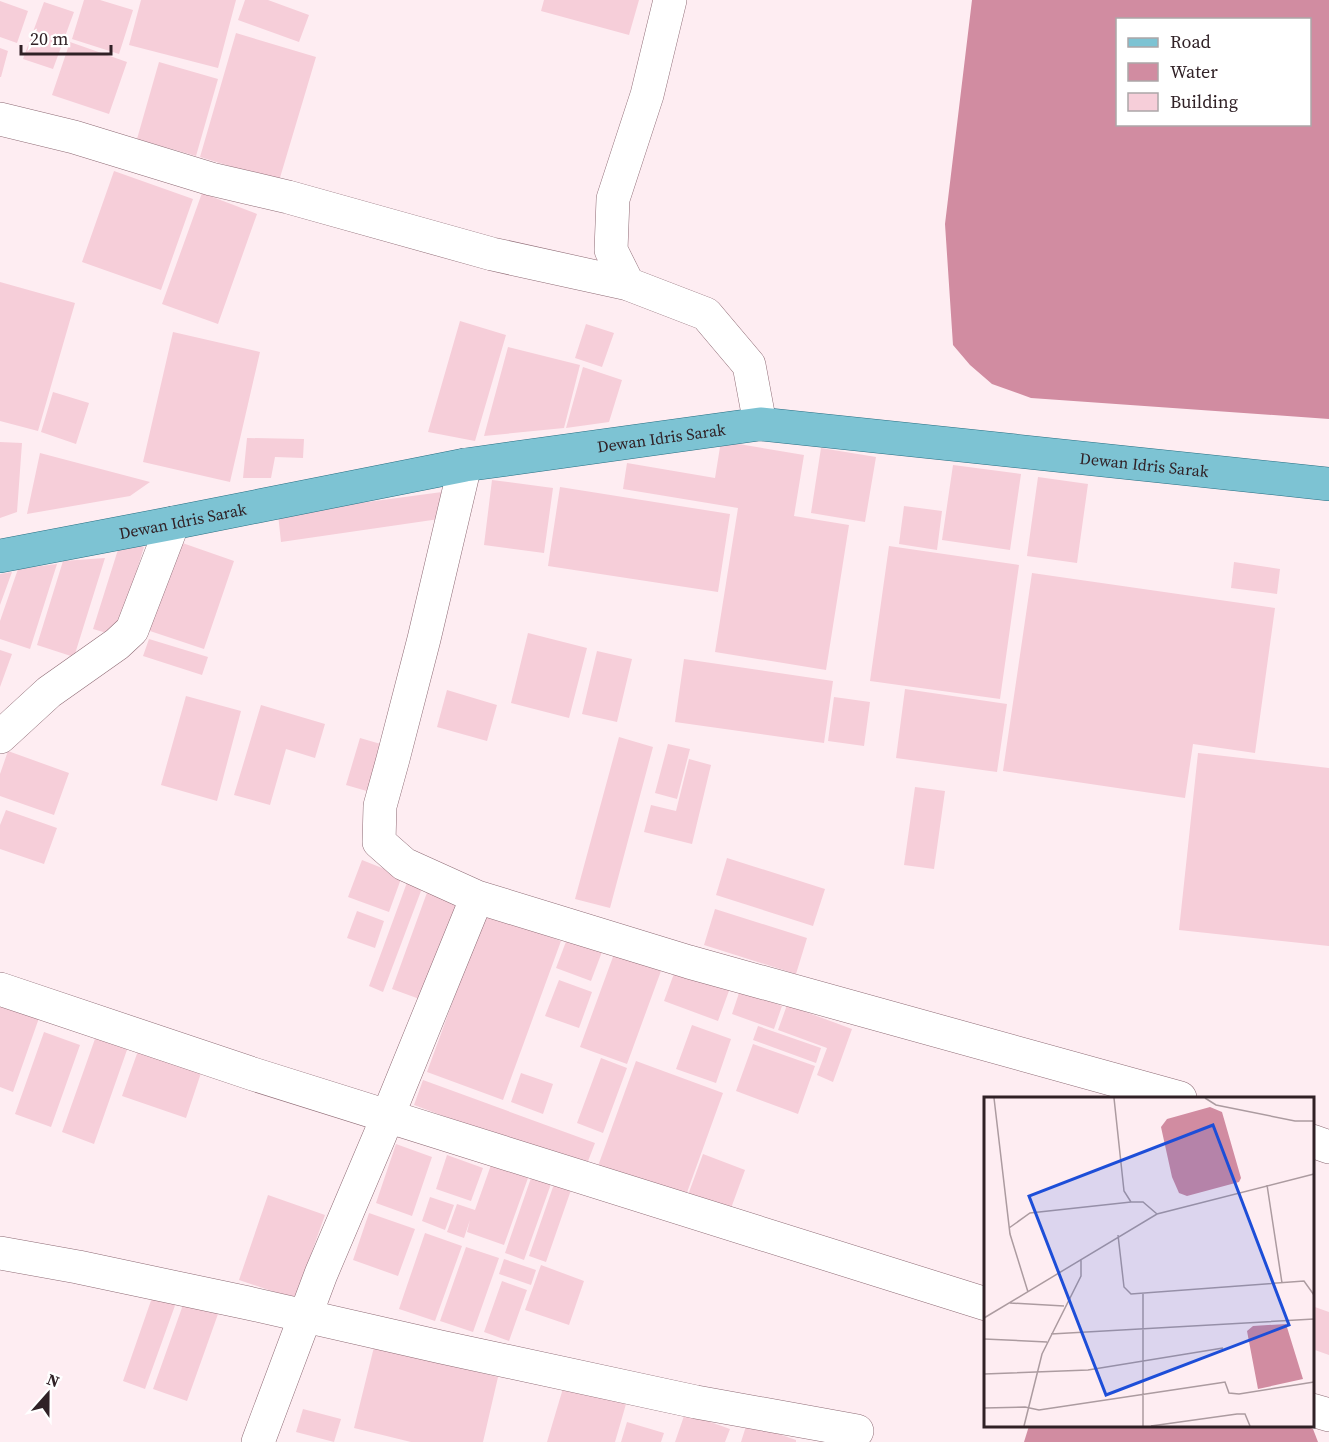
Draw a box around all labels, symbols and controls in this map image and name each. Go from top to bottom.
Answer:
scale bar [21,18,111,56]
legend [1116,18,1311,126]
text: 20 m [30,26,68,51]
text: Road [1170,29,1211,54]
text: Water [1170,59,1218,84]
text: Building [1170,89,1238,114]
street label: Dewan Idris Sarak [596,418,727,458]
street label: Dewan Idris Sarak [1079,447,1210,482]
street label: Dewan Idris Sarak [117,498,249,544]
inset map [984,1097,1314,1427]
north arrow [18,1364,78,1424]
text: N [44,1368,63,1392]

